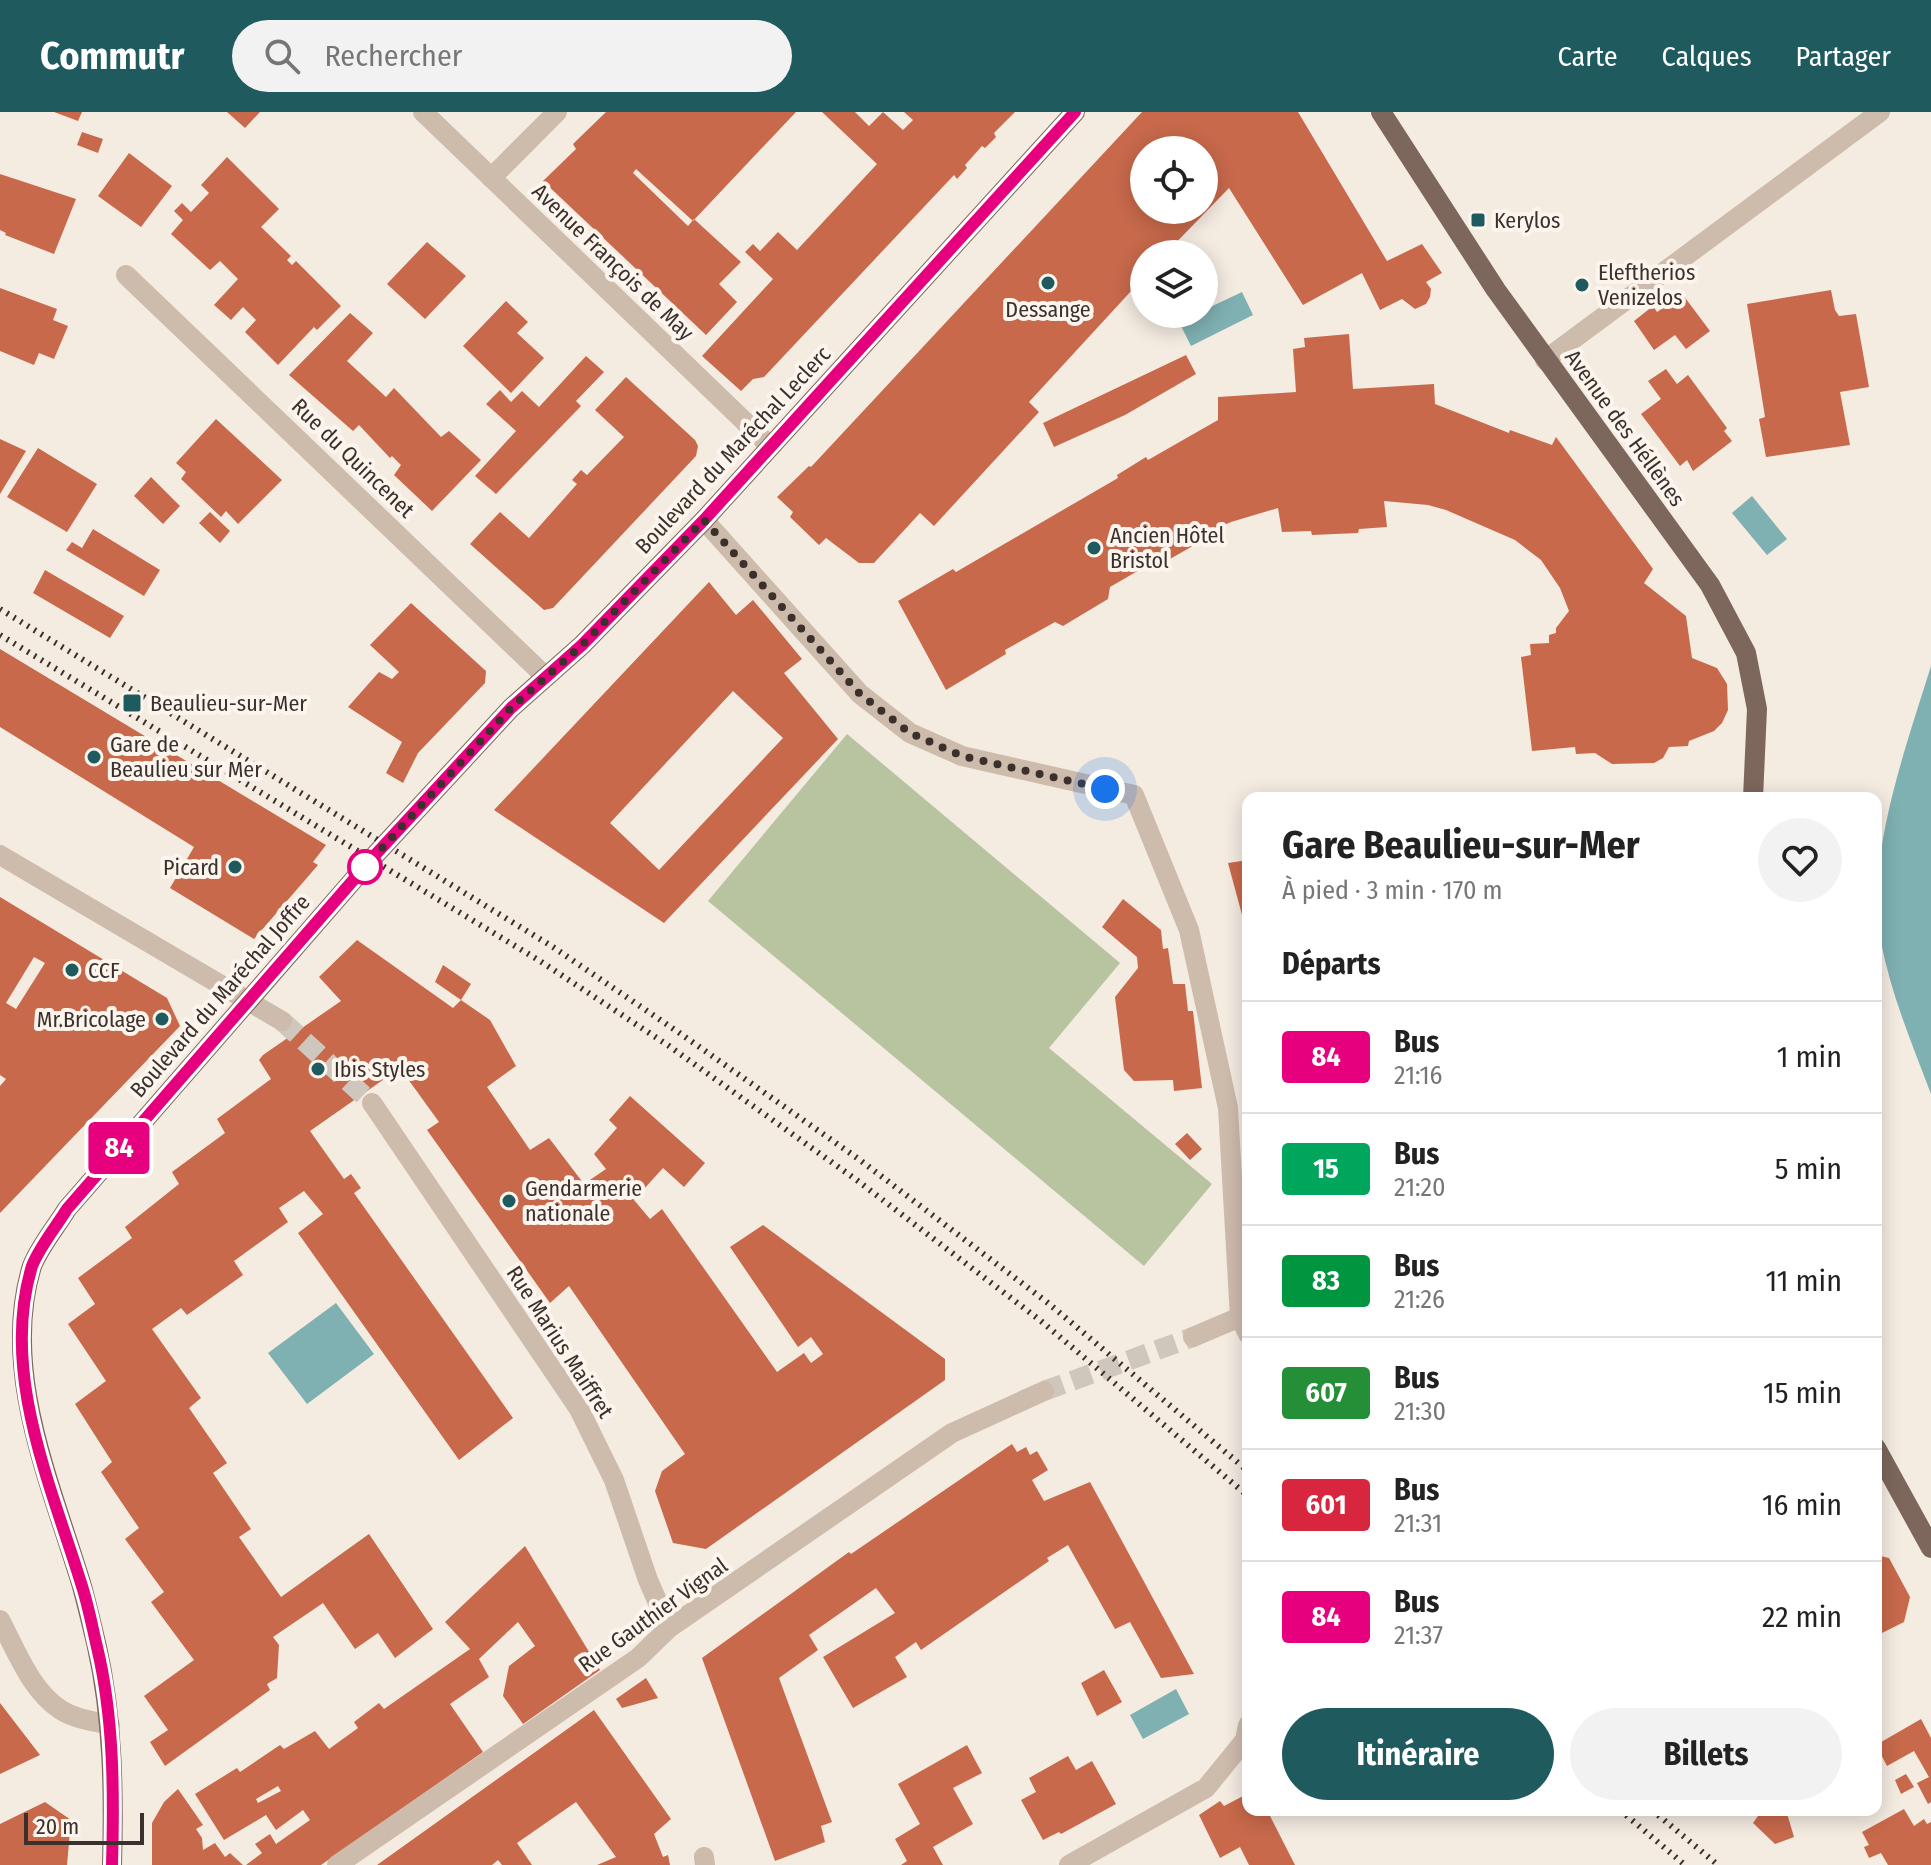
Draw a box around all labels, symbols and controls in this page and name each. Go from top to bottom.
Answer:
search box [232,20,792,92]
text: Commutr [40,33,184,79]
icon: search [260,34,304,78]
text: Rechercher [324,38,462,74]
text: Carte [1558,40,1618,73]
text: Calques [1662,40,1752,73]
text: Partager [1796,40,1891,73]
map controls [1130,136,1218,328]
button: locate [1130,136,1218,224]
street label: Avenue François de May [527,178,699,346]
place label: Kerylos [1494,207,1560,234]
marker: Kerylos [1469,211,1487,229]
button: layers [1130,240,1218,328]
place label: Eleftherios Venizelos [1598,259,1695,311]
marker: Dessange [1039,274,1057,292]
marker: Eleftherios Venizelos [1573,276,1591,294]
place label: Dessange [1005,296,1091,323]
street label: Boulevard du Maréchal Leclerc [630,340,837,559]
street label: Avenue des Héllènes [1559,344,1691,512]
street label: Rue du Quincenet [286,393,420,524]
place label: Ancien Hôtel Bristol [1110,522,1224,574]
marker: Ancien Hôtel Bristol [1085,539,1103,557]
place label: Beaulieu-sur-Mer [150,690,307,717]
marker: Beaulieu-sur-Mer [121,692,143,714]
place label: Gare de Beaulieu sur Mer [110,731,262,783]
marker: Gare de Beaulieu sur Mer [85,748,103,766]
your location [1085,769,1125,809]
button: heart [1758,818,1842,902]
text: Gare Beaulieu-sur-Mer [1282,822,1640,868]
unlabelled marker [348,850,382,884]
place label: Picard [163,854,219,881]
marker: Picard [226,858,244,876]
text: À pied · 3 min · 170 m [1282,875,1503,906]
street label: Boulevard du Maréchal Joffre [124,889,316,1103]
text: Départs [1282,946,1381,982]
place label: CCF [88,957,120,984]
marker: CCF [63,961,81,979]
place label: Mr.Bricolage [37,1006,146,1033]
marker: Mr.Bricolage [153,1010,171,1028]
text: Bus [1394,1024,1439,1060]
text: 1 min [1777,1039,1842,1075]
text: 84 [1311,1040,1341,1073]
place label: Ibis Styles [334,1056,425,1083]
marker: Ibis Styles [309,1060,327,1078]
text: 21:16 [1394,1060,1443,1091]
line badge: 84 [83,1122,155,1174]
text: 84 [104,1131,134,1164]
text: Bus [1394,1136,1439,1172]
text: 5 min [1775,1151,1842,1187]
text: 15 [1313,1152,1339,1185]
text: 21:20 [1394,1172,1446,1203]
place label: Gendarmerie nationale [525,1175,642,1227]
marker: Gendarmerie nationale [500,1192,518,1210]
text: Bus [1394,1248,1439,1284]
street label: Rue Marius Maiffret [501,1261,620,1424]
text: 11 min [1766,1263,1842,1299]
text: 83 [1312,1264,1340,1297]
text: 21:26 [1394,1284,1445,1315]
text: Bus [1394,1360,1439,1396]
text: 15 min [1763,1375,1842,1411]
text: 607 [1305,1376,1347,1409]
text: 21:30 [1394,1396,1446,1427]
text: Bus [1394,1472,1439,1508]
text: 16 min [1762,1487,1842,1523]
text: 601 [1305,1488,1347,1521]
text: 21:31 [1394,1508,1442,1539]
street label: Rue Gauthier Vignal [573,1552,733,1678]
text: Bus [1394,1584,1439,1620]
text: 22 min [1762,1599,1842,1635]
text: 84 [1311,1600,1341,1633]
text: 21:37 [1394,1620,1443,1651]
button: Itinéraire [1282,1708,1554,1800]
button: Billets [1570,1708,1842,1800]
scale bar [24,1809,144,1845]
text: 20 m [36,1813,79,1840]

